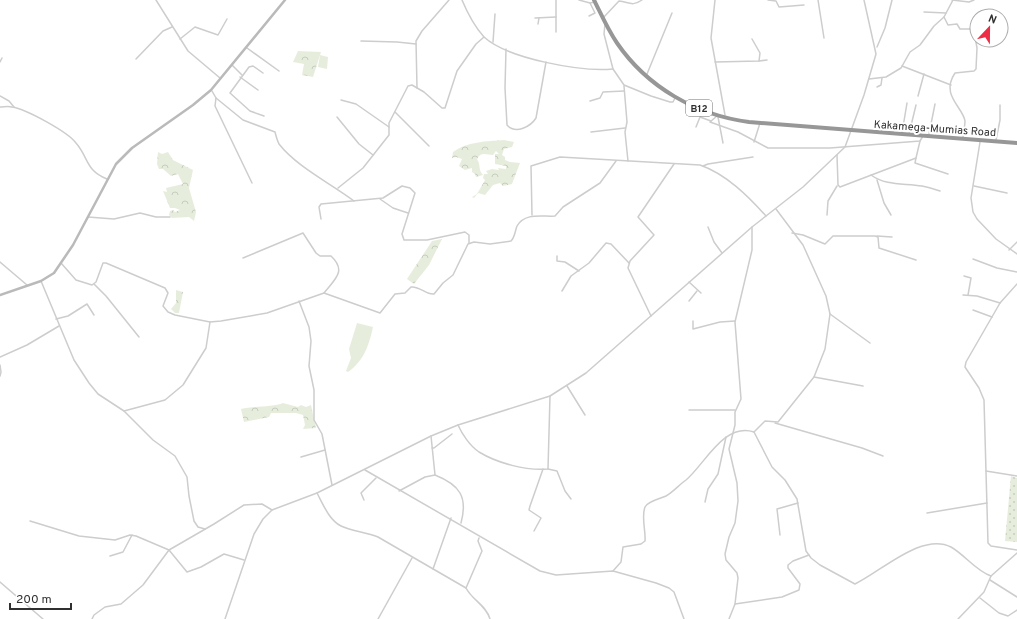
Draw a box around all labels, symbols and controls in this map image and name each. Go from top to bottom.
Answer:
north arrow [969,8,1009,48]
text: N [986,12,999,28]
road number: B12 [686,100,712,116]
street label: Kakamega-Mumias Road [873,118,997,140]
scale bar [10,585,71,611]
text: 200 m [16,592,52,608]

